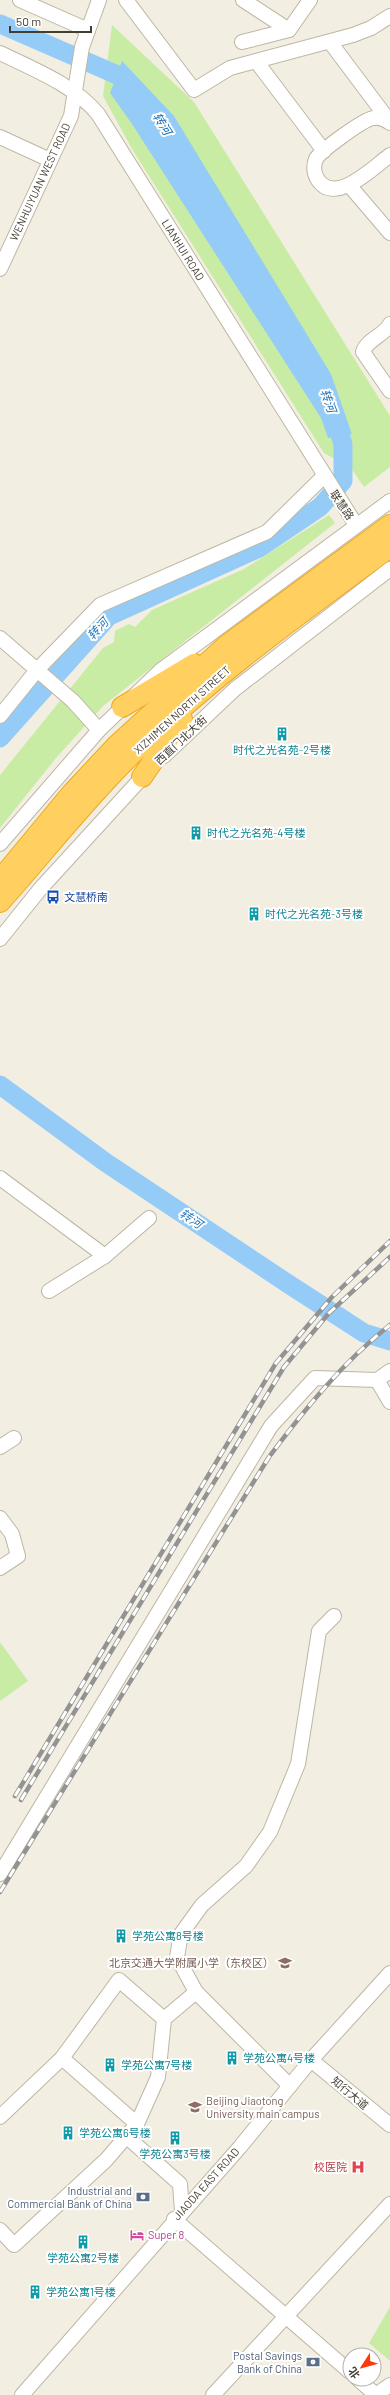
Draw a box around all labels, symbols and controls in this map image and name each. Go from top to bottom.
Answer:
scale bar [10,8,91,34]
text: 50 m [16,14,41,28]
water label: 转河 [151,110,176,139]
street label: WENHUIYUAN WEST ROAD [7,121,73,243]
street label: LIANHUI ROAD [159,217,207,283]
water label: 转河 [318,387,340,416]
street label: 联慧路 [328,487,357,522]
water label: 转河 [84,613,112,642]
street label: XIZHIMEN NORTH STREET [131,663,232,756]
street label: 西直门北大街 [152,712,209,767]
building icon: 时代之光名苑-2号楼 [274,726,290,742]
place label: 时代之光名苑-2号楼 [233,743,331,756]
building icon: 时代之光名苑-4号楼 [188,825,204,841]
place label: 时代之光名苑-4号楼 [207,826,305,839]
bus stop icon: 文慧桥南 [45,889,61,905]
place label: 文慧桥南 [64,890,108,903]
building icon: 时代之光名苑-3号楼 [246,906,262,922]
place label: 时代之光名苑-3号楼 [265,907,363,920]
water label: 转河 [178,1206,207,1232]
building icon: 学苑公寓8号楼 [113,1928,129,1944]
place label: 学苑公寓8号楼 [132,1929,204,1942]
school or university icon: 北京交通大学附属小学（东校区） [277,1955,293,1971]
place label: 北京交通大学附属小学（东校区） [109,1956,274,1969]
building icon: 学苑公寓4号楼 [224,2050,240,2066]
place label: 学苑公寓4号楼 [243,2051,315,2064]
building icon: 学苑公寓7号楼 [102,2057,118,2073]
place label: 学苑公寓7号楼 [121,2058,192,2071]
street label: 知行大道 [329,2073,371,2112]
place label: Beijing Jiaotong University main campus [206,2094,319,2120]
school or university icon: Beijing Jiaotong University main campus [187,2099,203,2115]
building icon: 学苑公寓6号楼 [60,2125,76,2141]
place label: 学苑公寓6号楼 [79,2126,151,2139]
building icon: 学苑公寓3号楼 [167,2130,183,2146]
street label: JIAODA EAST ROAD [170,2145,242,2222]
place label: 学苑公寓3号楼 [139,2147,211,2160]
hospital icon: 校医院 [350,2159,366,2175]
place label: 校医院 [314,2160,347,2173]
place label: Industrial and Commercial Bank of China [7,2184,132,2210]
bank icon: Industrial and Commercial Bank of China [135,2189,151,2205]
hotel icon: Super 8 [129,2227,145,2243]
place label: Super 8 [148,2228,184,2241]
building icon: 学苑公寓2号楼 [75,2234,91,2250]
place label: 学苑公寓2号楼 [47,2251,119,2264]
building icon: 学苑公寓1号楼 [27,2284,43,2300]
place label: 学苑公寓1号楼 [46,2285,116,2298]
north arrow [342,2347,382,2387]
place label: Postal Savings Bank of China [233,2349,302,2375]
bank icon: Postal Savings Bank of China [305,2354,321,2370]
text: 北 [345,2365,362,2381]

